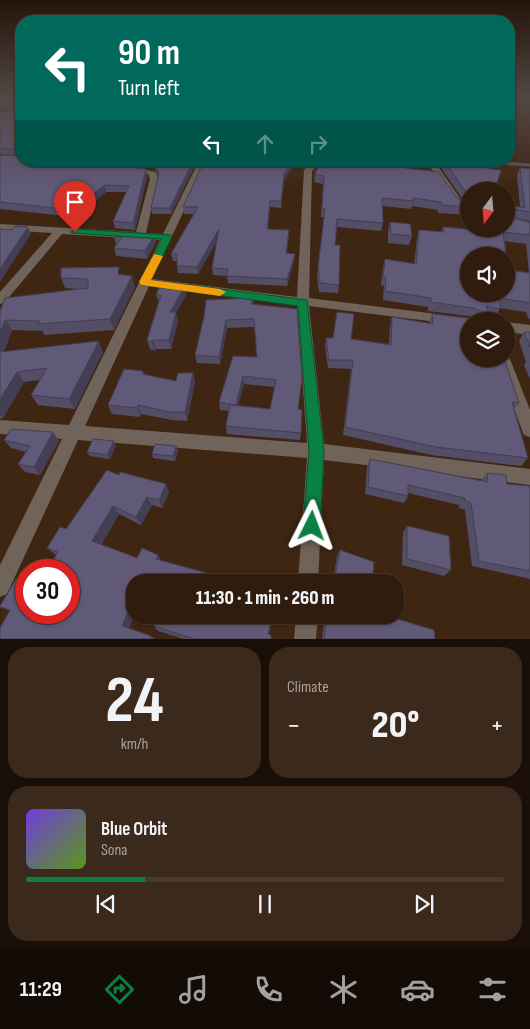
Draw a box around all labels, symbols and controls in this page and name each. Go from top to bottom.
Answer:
text: 90 m [118,32,180,75]
icon: left [35,35,100,100]
text: Turn left [118,75,180,102]
icon: left [198,130,226,158]
icon: ahead [251,130,279,158]
icon: right [304,130,332,158]
pin [54,181,96,232]
north arrow [460,182,515,238]
map controls [460,182,515,367]
icon: arrive [61,188,89,216]
button: sound [460,247,515,302]
button: layers [460,312,515,367]
position arrow [285,499,337,551]
speed limit sign: 30 [15,559,80,624]
text: 11:30 · 1 min · 260 m [196,587,334,610]
text: 24 [105,663,164,741]
text: Climate [287,678,329,697]
text: 20° [372,703,419,748]
text: − [287,709,301,742]
text: + [490,709,504,742]
text: km/h [121,735,148,754]
text: Blue Orbit [101,818,167,841]
text: Sona [101,841,128,860]
icon: previous [92,890,120,918]
icon: pause [251,890,279,918]
icon: next [410,890,438,918]
icon: directions [102,972,137,1007]
icon: music [176,972,211,1007]
icon: phone [251,972,286,1007]
icon: climate [326,972,361,1007]
icon: car [400,972,435,1007]
icon: filters [475,972,510,1007]
text: 11:29 [20,976,62,1003]

